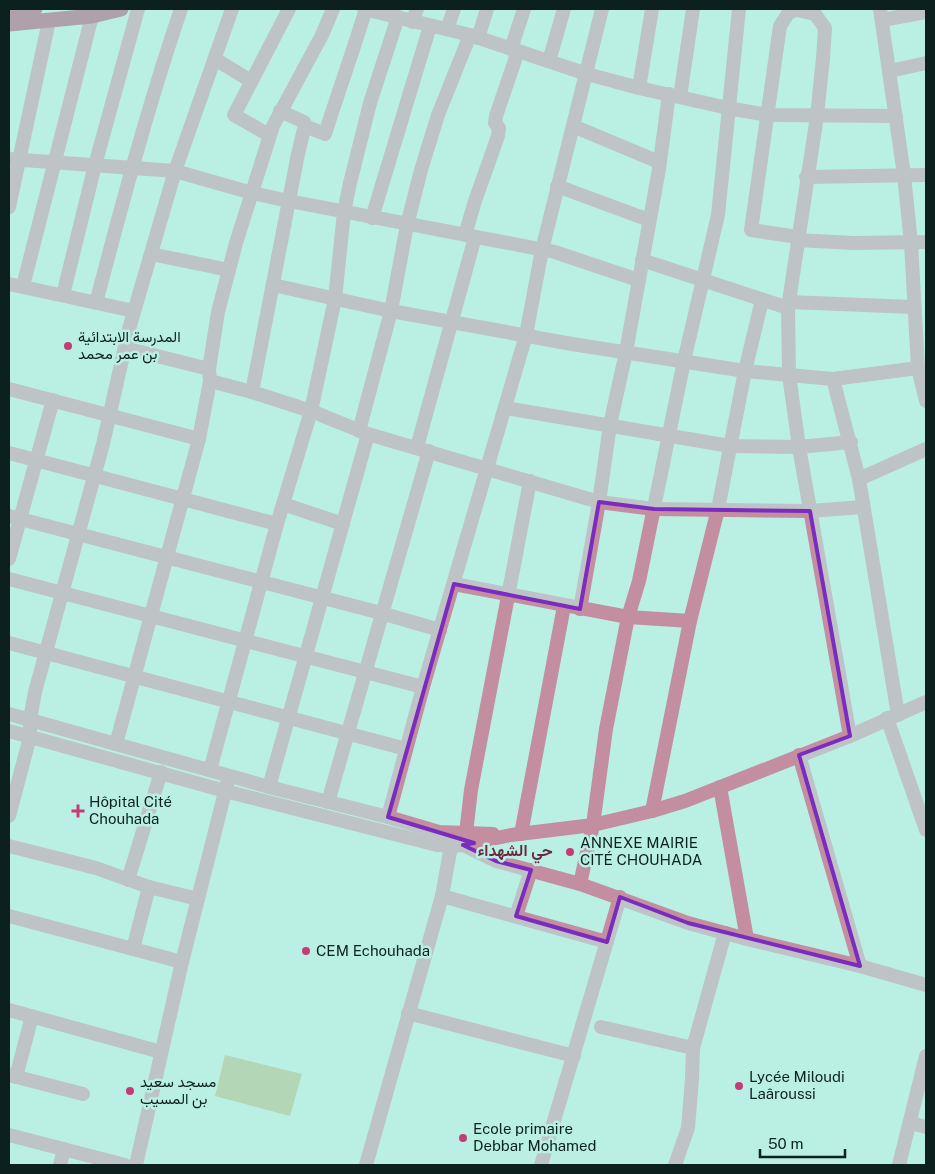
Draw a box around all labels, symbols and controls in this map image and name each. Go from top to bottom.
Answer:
place label: المدرسة الابتدائية بن عمر محمد [78,328,181,364]
marker: المدرسة الابتدائية بن عمر محمد [62,340,74,352]
place label: Hôpital Cité Chouhada [89,793,172,827]
marker: Hôpital Cité Chouhada [71,804,85,818]
place label: ANNEXE MAIRIE CITÉ CHOUHADA [580,834,703,868]
district label: حي الشهداء [477,841,553,864]
marker: ANNEXE MAIRIE CITÉ CHOUHADA [564,846,576,858]
place label: CEM Echouhada [316,942,430,959]
marker: CEM Echouhada [300,945,312,957]
place label: Lycée Miloudi Laâroussi [749,1068,845,1102]
place label: مسجد سعيد بن المسيب [140,1073,216,1109]
marker: Lycée Miloudi Laâroussi [733,1080,745,1092]
marker: مسجد سعيد بن المسيب [124,1085,136,1097]
place label: Ecole primaire Debbar Mohamed [473,1120,597,1154]
scale bar [760,1126,845,1158]
marker: Ecole primaire Debbar Mohamed [457,1132,469,1144]
text: 50 m [768,1135,803,1152]

